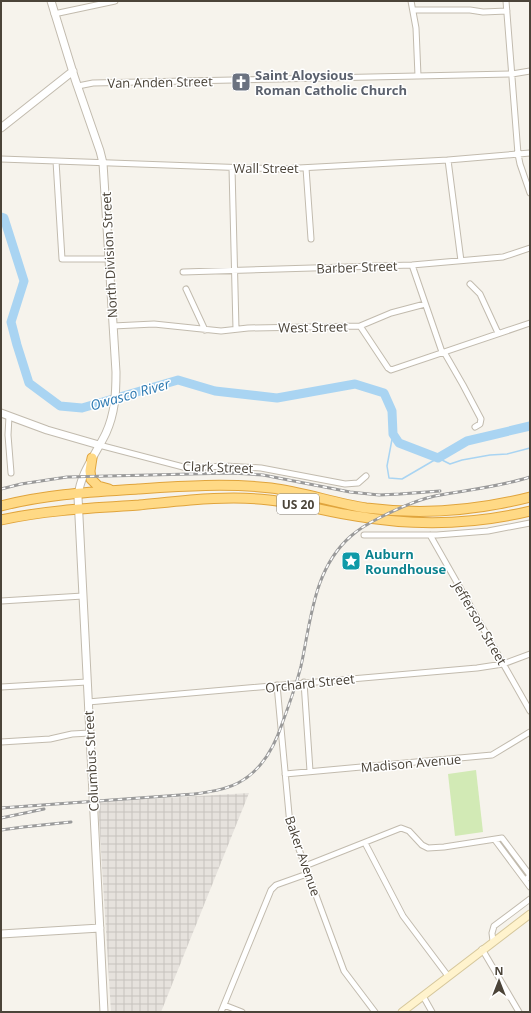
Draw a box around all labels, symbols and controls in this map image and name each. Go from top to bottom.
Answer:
place label: Saint Aloysious Roman Catholic Church [255,66,407,99]
church icon: Saint Aloysious Roman Catholic Church [230,71,252,93]
street label: Van Anden Street [107,72,213,92]
street label: Wall Street [233,159,299,177]
street label: North Division Street [97,191,121,319]
street label: Barber Street [316,257,398,277]
street label: West Street [278,317,348,337]
water label: Owasco River [88,373,173,414]
street label: Clark Street [182,457,254,477]
road number: US 20 [277,494,319,514]
place label: Auburn Roundhouse [365,545,447,578]
place icon: Auburn Roundhouse [340,550,362,572]
street label: Jefferson Street [448,576,511,668]
street label: Orchard Street [264,669,356,697]
street label: Columbus Street [79,710,103,812]
street label: Madison Avenue [360,750,462,776]
street label: Baker Avenue [281,813,325,899]
north arrow [479,961,519,1001]
text: N [495,963,503,978]

